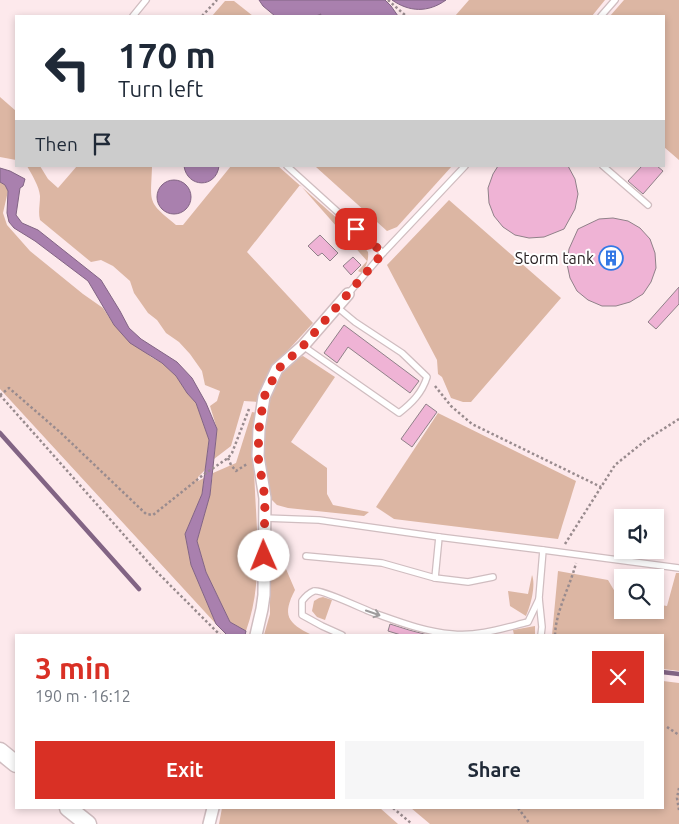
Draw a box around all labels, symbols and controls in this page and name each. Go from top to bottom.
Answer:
icon: left [35,35,100,100]
text: 170 m [118,35,216,75]
text: Turn left [118,76,203,101]
icon: arrive [88,130,116,158]
text: Then [35,133,78,155]
pin [335,208,377,250]
icon: arrive [342,215,370,243]
building icon: Storm tank [598,245,624,271]
place label: Storm tank [515,249,594,267]
map controls [614,509,664,619]
button: sound [614,509,664,559]
position arrow [237,529,289,581]
button: search [614,569,664,619]
one-way arrow [365,609,381,618]
text: 3 min [35,651,111,685]
button: close [592,651,644,703]
text: 190 m · 16:12 [35,687,131,705]
button: Exit [35,741,335,799]
button: Share [345,741,644,799]

